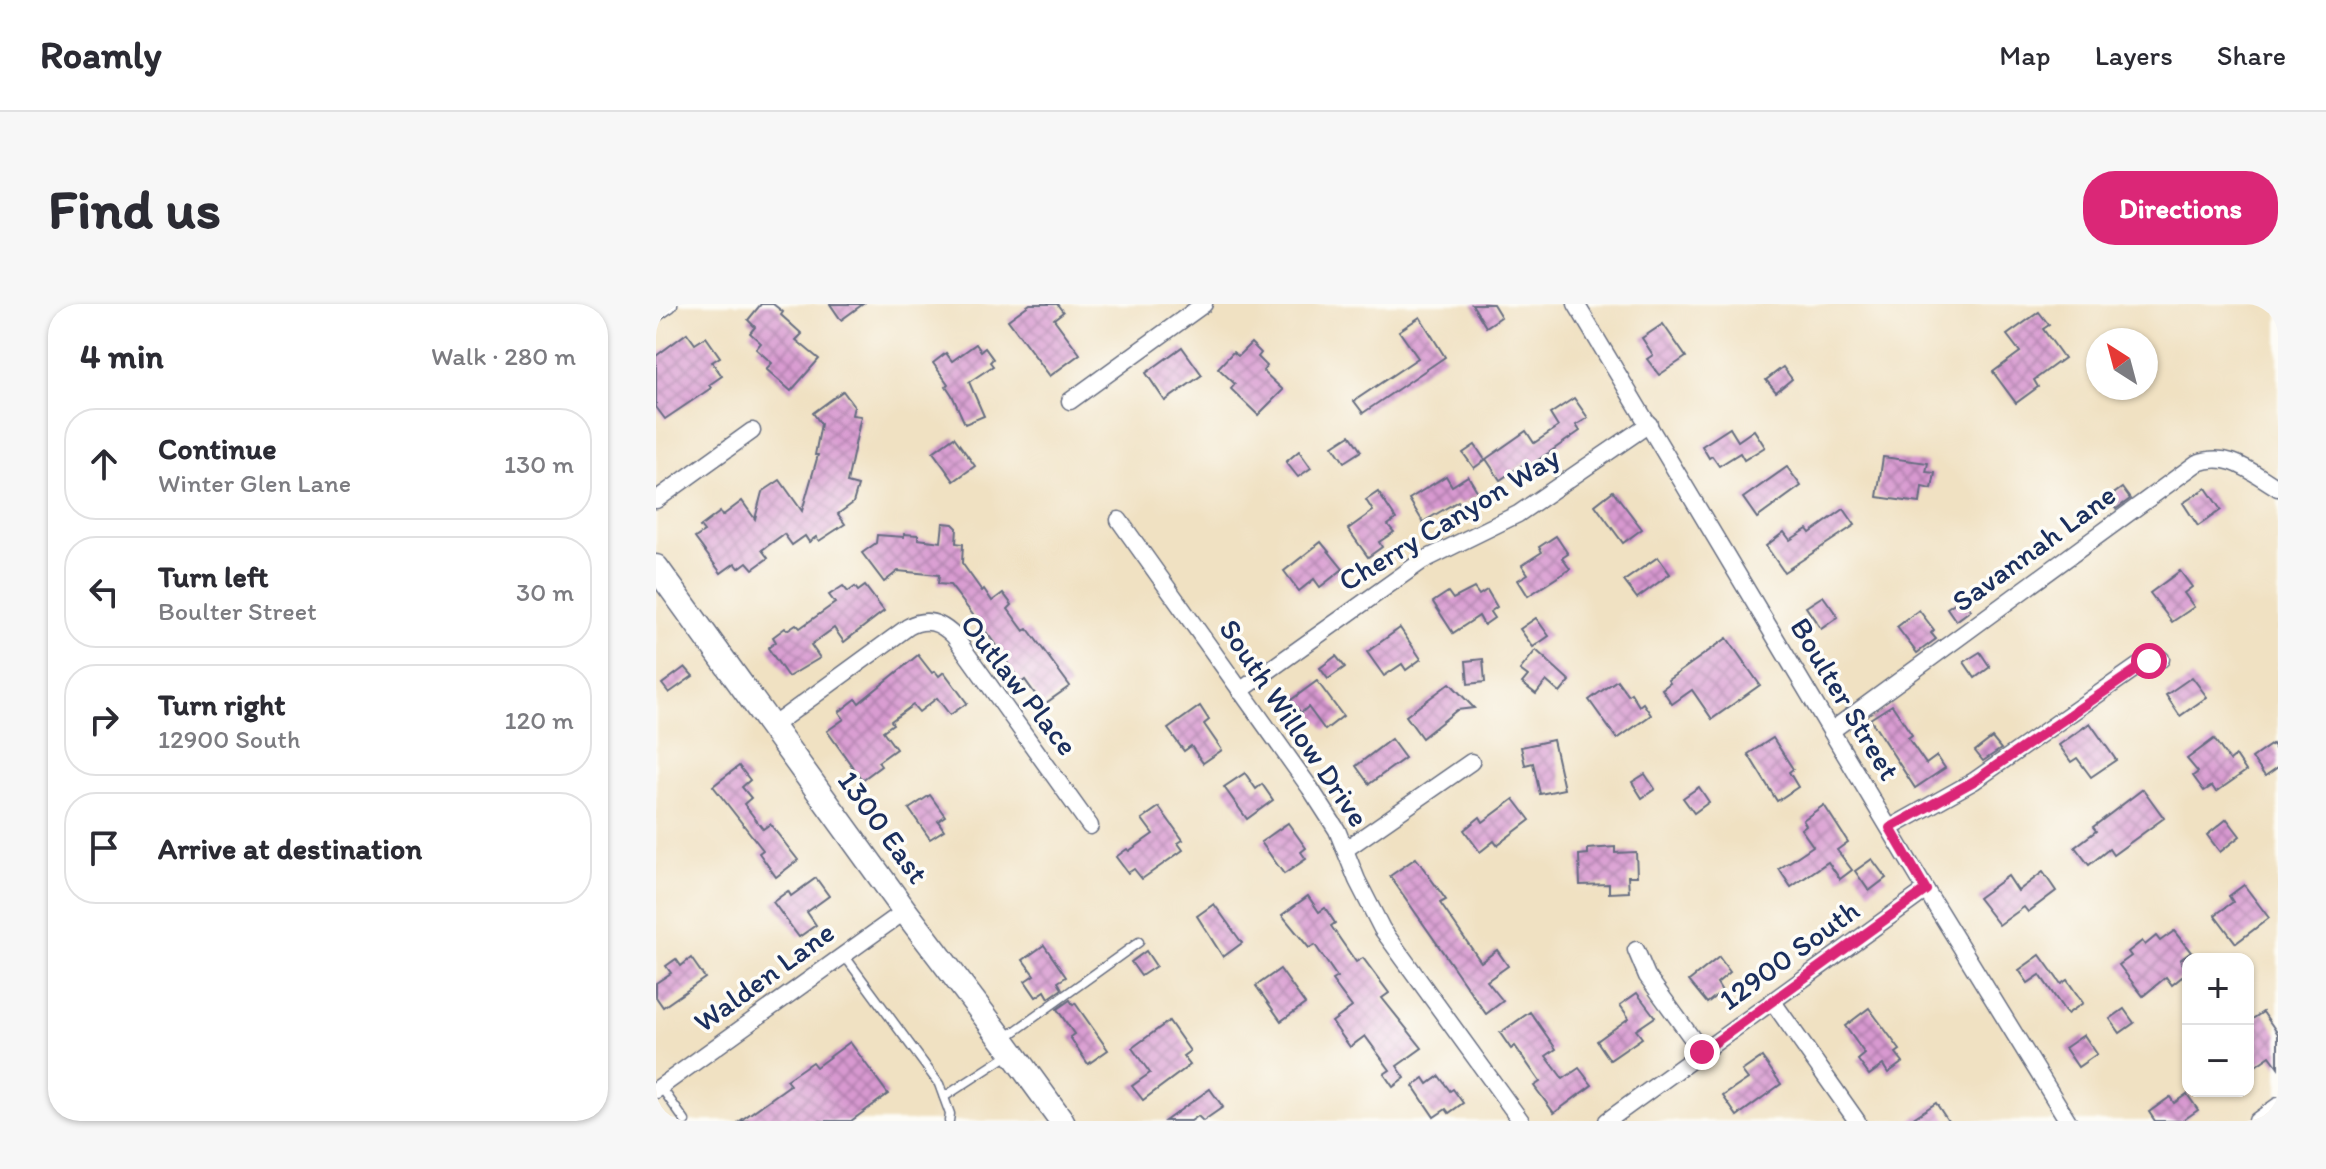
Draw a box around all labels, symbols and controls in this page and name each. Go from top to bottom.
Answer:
text: Roamly [40,32,162,78]
text: Map [1999,38,2051,72]
text: Layers [2095,38,2173,72]
text: Share [2217,38,2286,72]
button: Directions [2083,171,2278,245]
text: Find us [48,175,221,242]
north arrow [2086,328,2158,400]
text: 4 min [80,336,164,377]
text: Walk · 280 m [431,340,576,372]
text: Continue [158,430,277,467]
street label: Cherry Canyon Way [1332,438,1566,599]
icon: ahead [82,442,126,486]
text: 130 m [504,448,574,480]
text: Winter Glen Lane [158,467,351,499]
street label: Savannah Lane [1945,476,2123,619]
text: Turn left [158,558,269,595]
icon: left [82,570,126,614]
text: 30 m [516,576,574,608]
text: Boulter Street [158,595,317,627]
street label: Outlaw Place [953,607,1086,763]
street label: Boulter Street [1782,611,1908,787]
street label: South Willow Drive [1211,612,1378,834]
route start [2131,643,2167,679]
text: Turn right [158,686,286,723]
icon: right [82,698,126,742]
text: 120 m [505,704,574,736]
text: 12900 South [158,723,300,755]
street label: 1300 East [830,763,937,890]
icon: arrive [82,826,126,870]
text: Arrive at destination [158,830,422,867]
street label: 12900 South [1711,891,1866,1018]
street label: Walden Lane [686,913,841,1040]
map controls [2182,953,2254,1097]
button: + [2182,953,2254,1025]
button: − [2182,1025,2254,1097]
route end [1684,1034,1720,1070]

